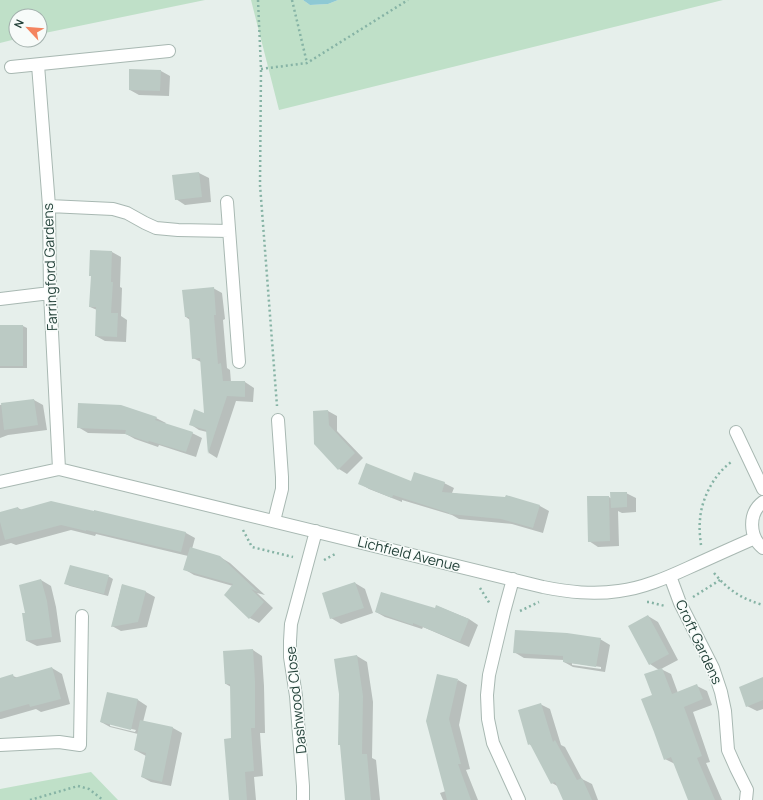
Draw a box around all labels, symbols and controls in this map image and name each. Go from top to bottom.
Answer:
north arrow [8,8,48,48]
text: N [10,16,27,30]
street label: Farringford Gardens [38,203,61,331]
street label: Lichfield Avenue [356,532,463,575]
street label: Croft Gardens [672,597,727,687]
street label: Dashwood Close [280,645,311,755]

